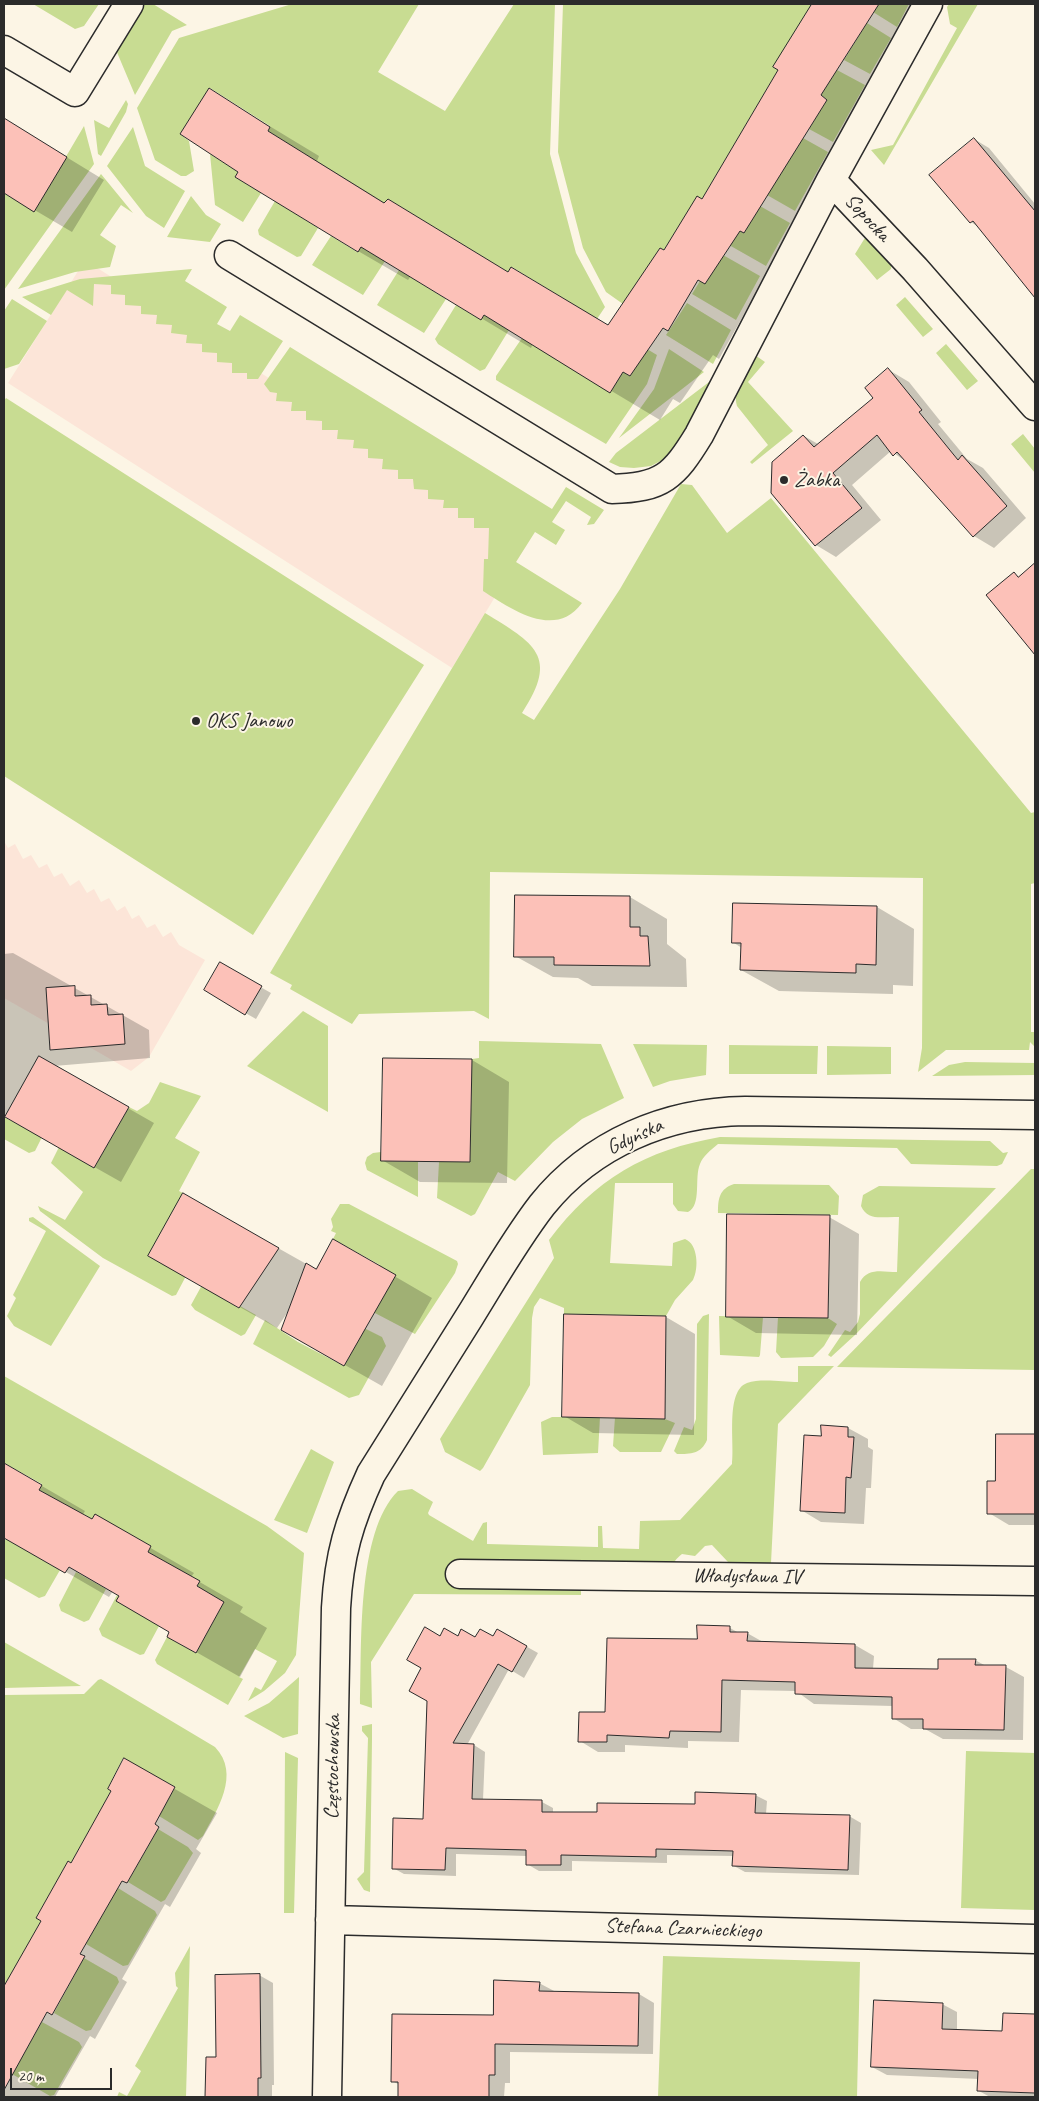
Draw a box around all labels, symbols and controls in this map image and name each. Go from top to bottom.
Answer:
street label: Sopocka [839,189,895,247]
place label: Żabka [794,467,839,493]
marker: Żabka [778,474,790,486]
place label: OKS Janowo [206,708,292,734]
marker: OKS Janowo [190,715,202,727]
street label: Gdyńska [603,1113,667,1161]
street label: Władysława IV [692,1563,802,1591]
street label: Częstochowska [319,1714,347,1820]
street label: Stefana Czarnieckiego [604,1914,762,1944]
scale bar [12,2058,115,2090]
text: 20 m [18,2067,44,2086]

